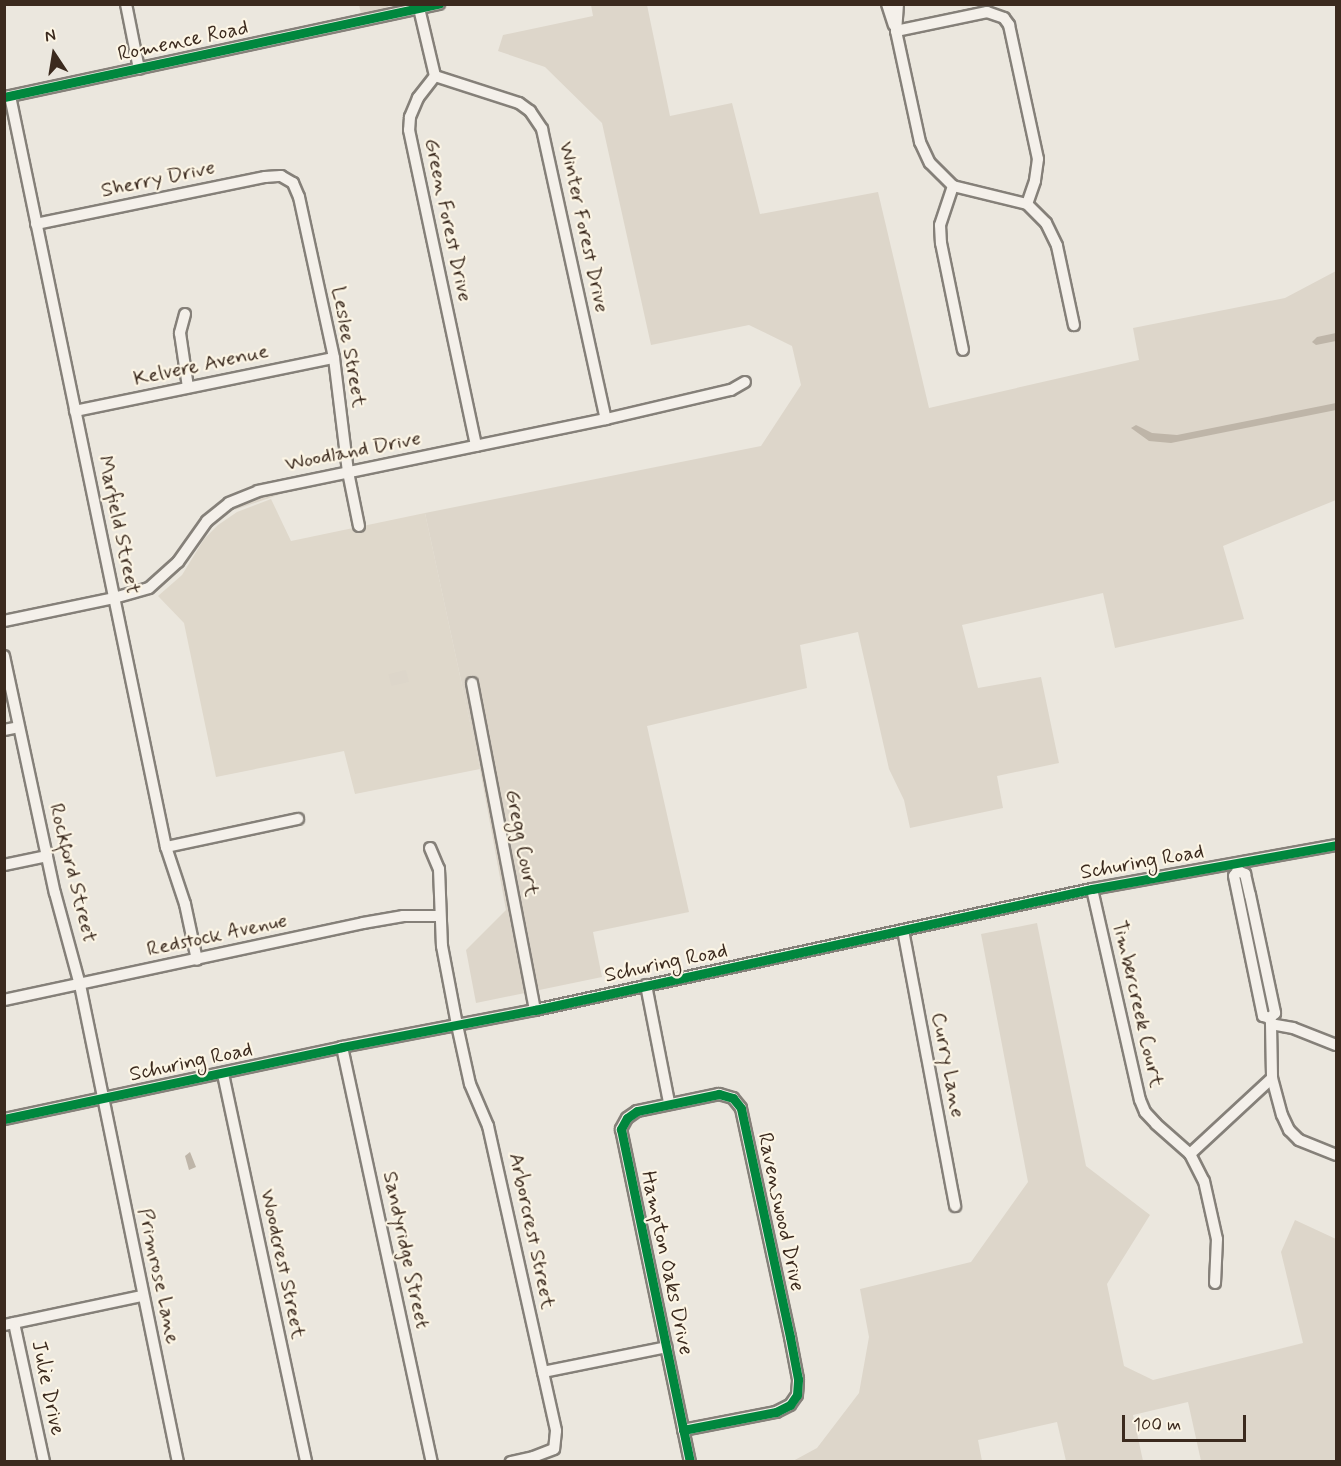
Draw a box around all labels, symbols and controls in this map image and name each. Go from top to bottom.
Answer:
street label: Romence Road [115,15,251,67]
north arrow [24,24,84,84]
text: N [43,25,58,47]
street label: Green Forest Drive [418,135,478,305]
street label: Winter Forest Drive [554,139,614,315]
street label: Sherry Drive [100,155,216,203]
street label: Leslee Street [326,284,372,410]
street label: Kelvere Avenue [131,338,271,392]
street label: Woodland Drive [284,426,422,476]
street label: Marfield Street [92,454,146,596]
street label: Gregg Court [499,788,545,898]
street label: Rockford Street [44,801,102,945]
street label: Schuring Road [1078,839,1206,885]
street label: Redstock Avenue [142,907,292,963]
street label: Timbercreek Court [1107,919,1169,1089]
street label: Schuring Road [602,938,730,988]
street label: Curry Lane [926,1011,970,1119]
street label: Schuring Road [127,1037,255,1087]
street label: Ravenswood Drive [752,1130,810,1294]
street label: Arborcrest Street [503,1151,561,1311]
street label: Sandyridge Street [377,1167,435,1333]
street label: Hampton Oaks Drive [635,1169,699,1357]
street label: Woodcrest Street [255,1187,311,1341]
street label: Primrose Lane [133,1207,185,1345]
street label: Julie Drive [26,1338,70,1438]
scale bar [1125,1403,1250,1441]
text: 100 m [1133,1413,1181,1437]

